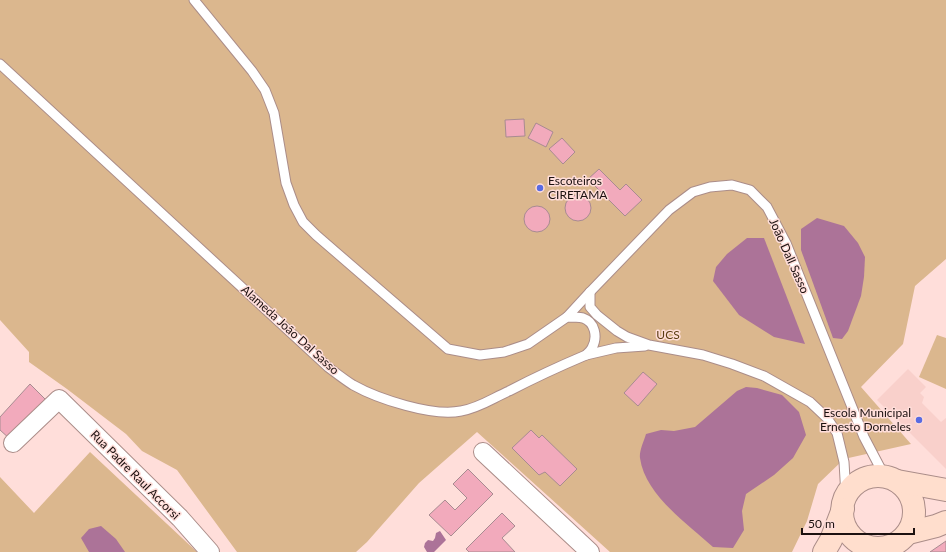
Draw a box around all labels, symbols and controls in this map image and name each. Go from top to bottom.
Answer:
place label: Escoteiros CIRETAMA [548,173,608,202]
marker: Escoteiros CIRETAMA [535,183,545,193]
street label: João Dall Sasso [766,216,813,296]
street label: Alameda João Dal Sasso [238,282,342,378]
park label: UCS [656,327,680,342]
place label: Escola Municipal Ernesto Dorneles [820,405,911,434]
marker: Escola Municipal Ernesto Dorneles [914,415,924,425]
street label: Rua Padre Raul Accorsi [88,427,183,523]
scale bar [802,510,914,536]
text: 50 m [808,516,835,531]

